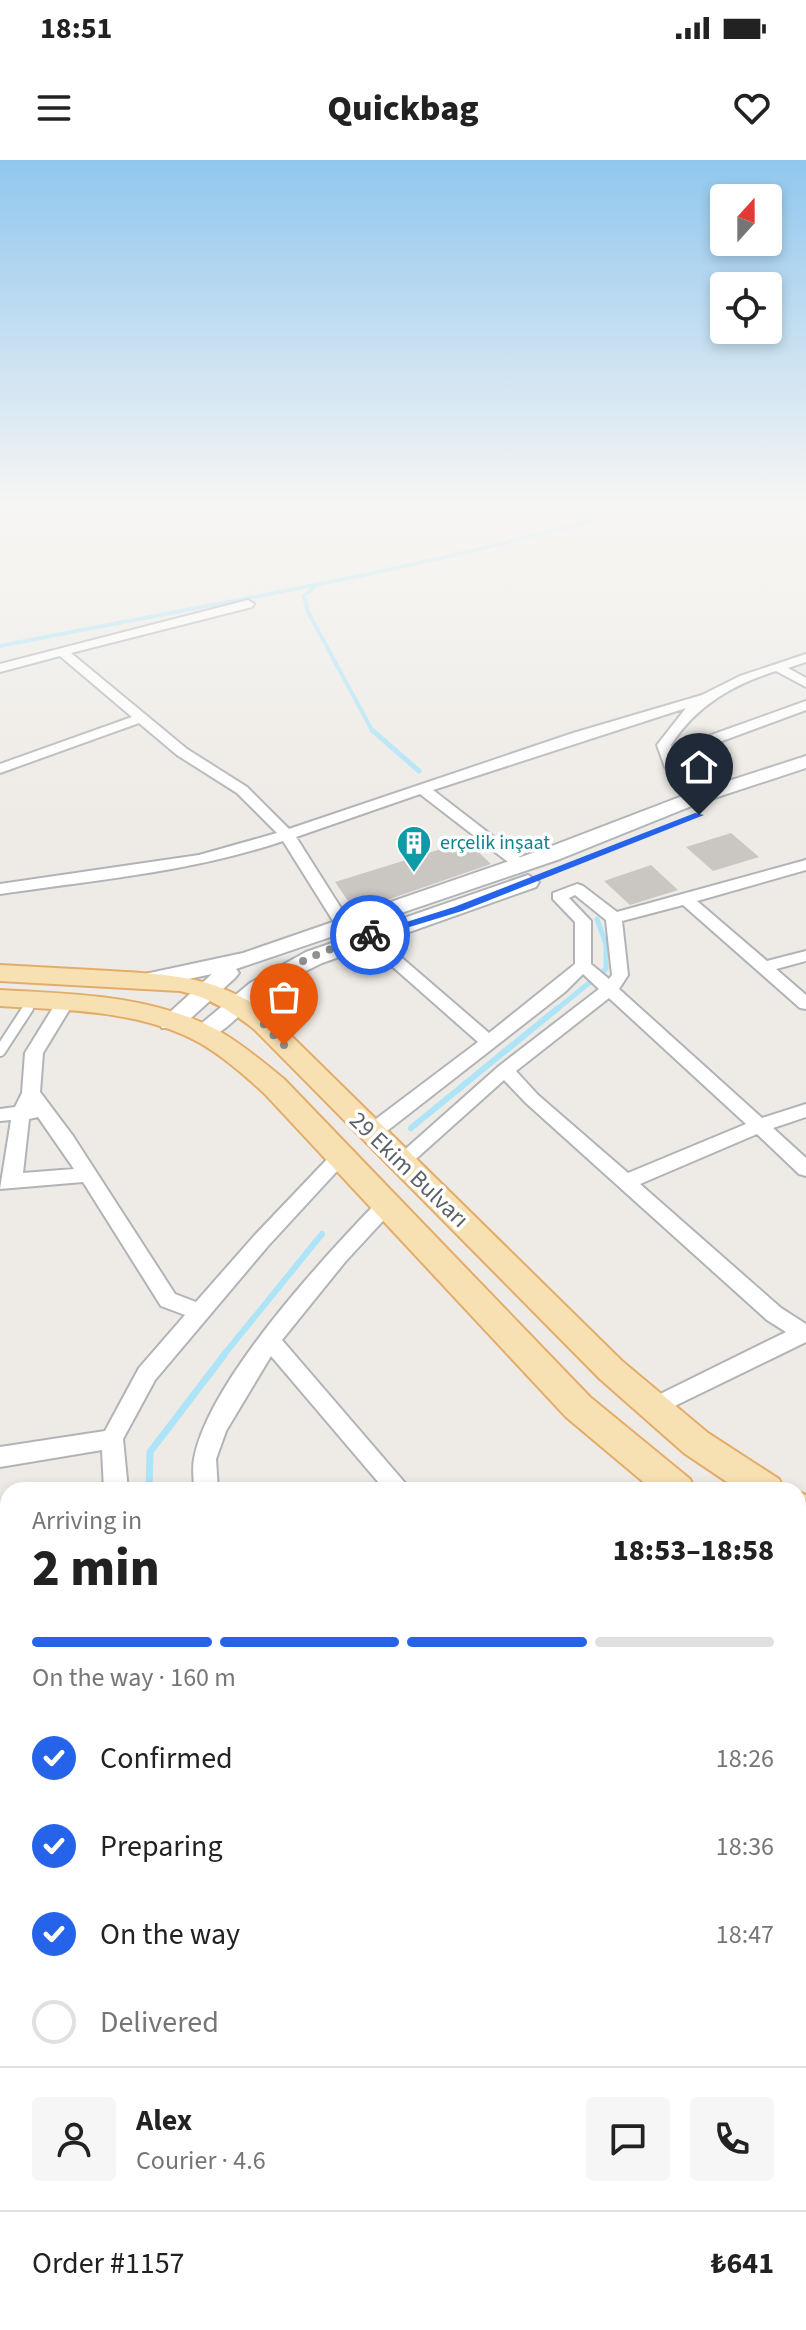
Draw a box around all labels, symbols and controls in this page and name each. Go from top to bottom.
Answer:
text: 18:51 [40,7,112,50]
text: Quickbag [327,83,479,134]
icon: menu [32,86,76,130]
icon: heart [730,86,774,130]
north arrow [710,184,782,256]
map controls [710,184,782,344]
button: locate [710,272,782,344]
pin [665,733,733,815]
icon: home [677,745,721,789]
building icon: erçelik inşaat [395,824,433,874]
place label: erçelik inşaat [440,829,550,857]
courier [330,895,410,975]
icon: bike [348,913,392,957]
pin [250,963,318,1045]
icon: bag [262,975,306,1019]
street label: 29 Ekim Bulvarı [341,1104,477,1236]
text: Arriving in [32,1502,142,1539]
text: 18:53–18:58 [613,1529,774,1572]
text: 2 min [32,1532,160,1606]
text: On the way · 160 m [32,1659,236,1696]
icon: check [32,1736,76,1780]
text: Confirmed [100,1737,233,1780]
text: 18:26 [716,1740,774,1777]
icon: check [32,1824,76,1868]
text: Preparing [100,1825,223,1868]
text: 18:36 [716,1828,774,1865]
icon: check [32,1912,76,1956]
text: On the way [100,1913,240,1956]
text: 18:47 [716,1916,774,1953]
text: Delivered [100,2001,219,2044]
button: person [32,2097,116,2181]
button: chat [586,2097,670,2181]
button: phone [690,2097,774,2181]
text: Alex [136,2099,192,2142]
text: Courier · 4.6 [136,2142,266,2179]
text: Order #1157 [32,2242,185,2285]
text: ₺641 [711,2242,774,2285]

